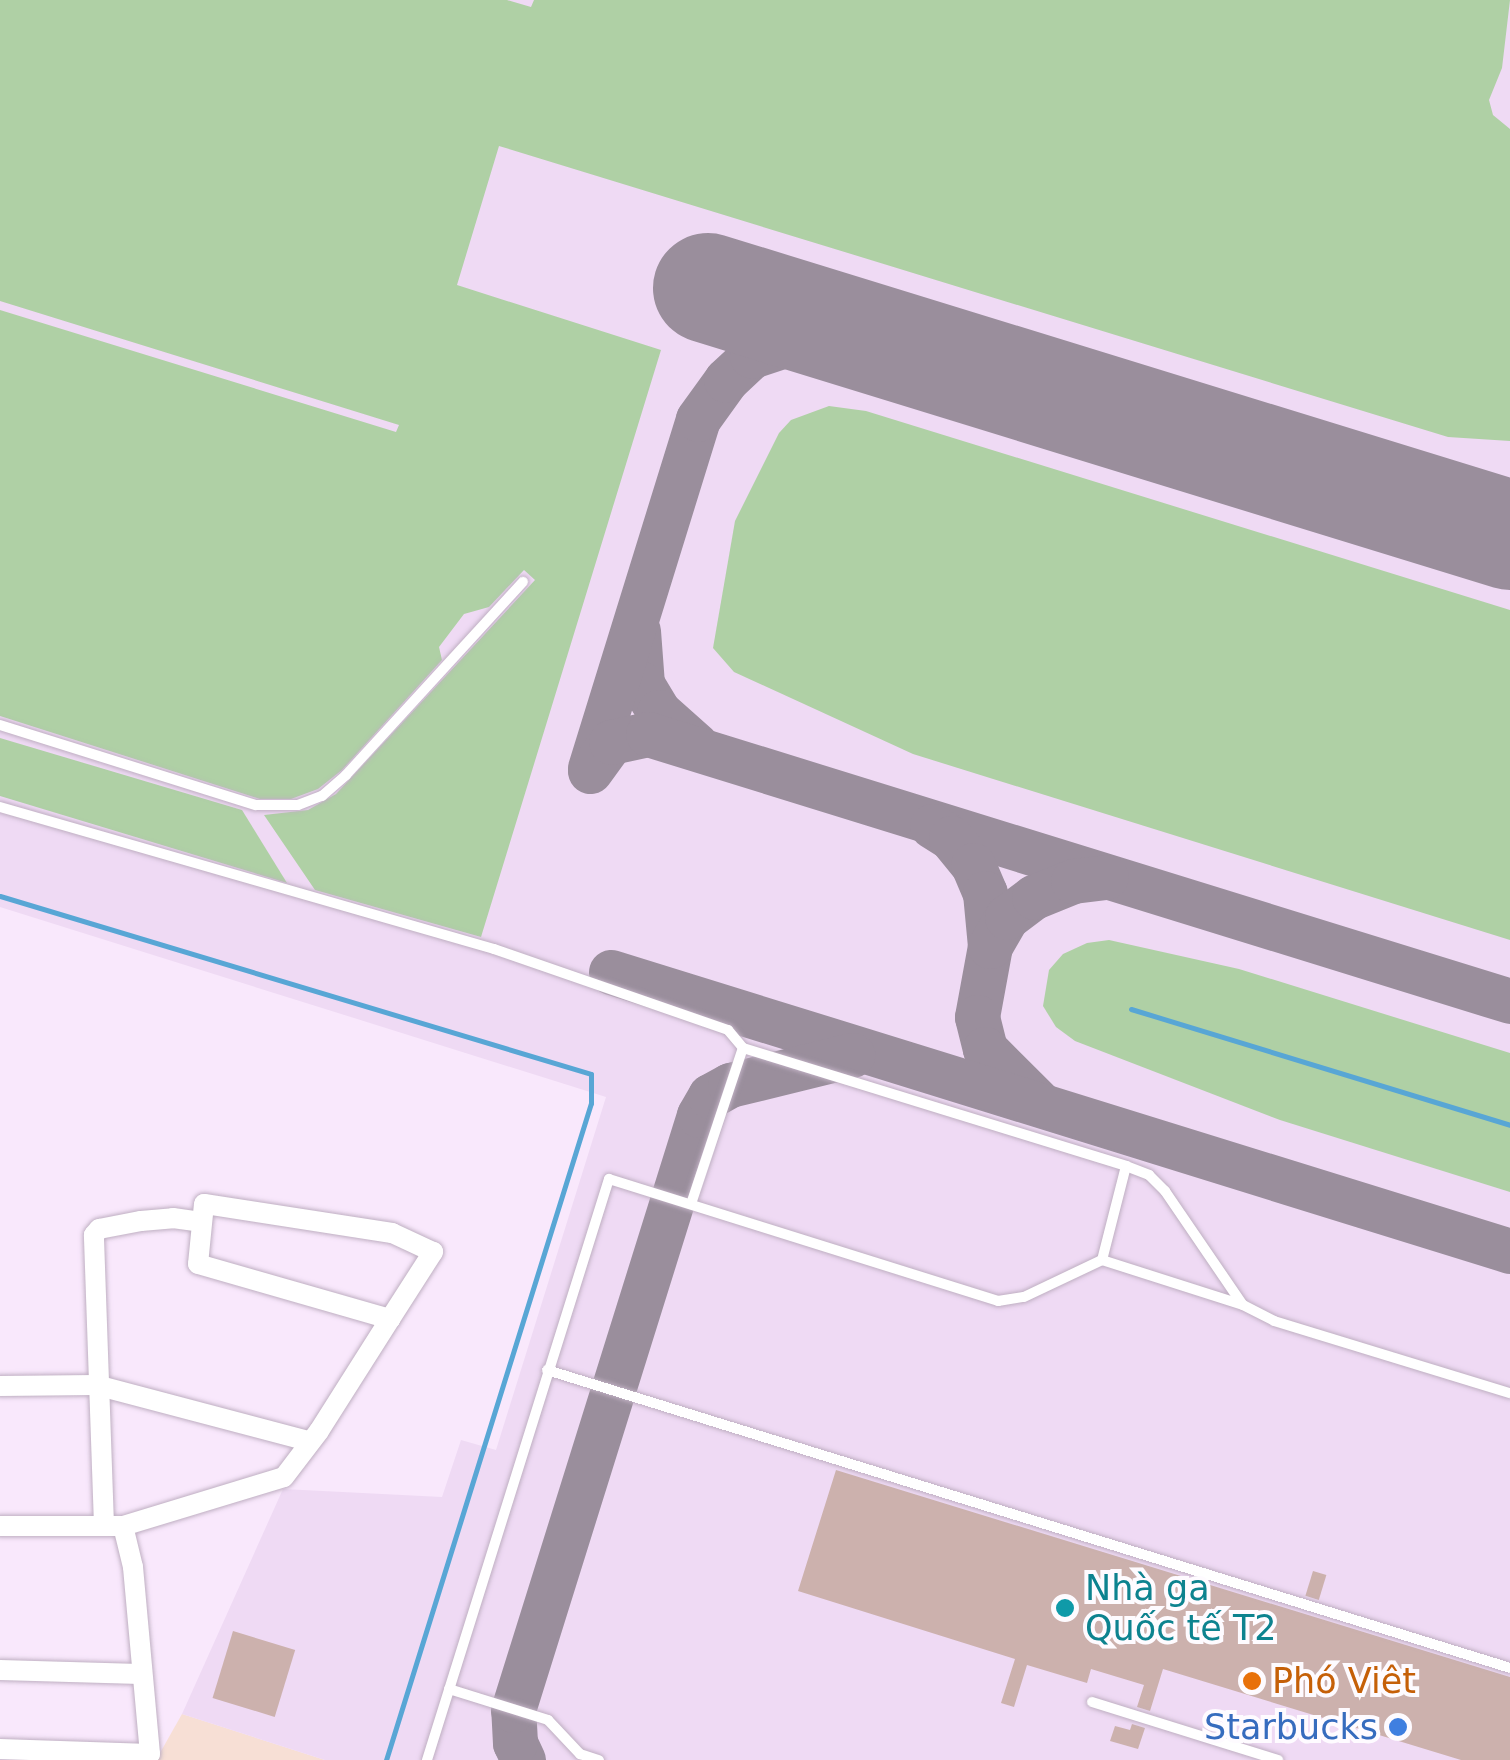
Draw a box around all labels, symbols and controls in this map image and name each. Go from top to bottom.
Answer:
place label: Nhà ga Quốc tế T2 [1085,1567,1277,1649]
marker: Nhà ga Quốc tế T2 [1054,1597,1076,1619]
place label: Phó Viêt [1272,1660,1416,1702]
marker: Phó Viêt [1241,1670,1263,1692]
place label: Starbucks [1204,1706,1378,1748]
marker: Starbucks [1387,1716,1409,1738]

